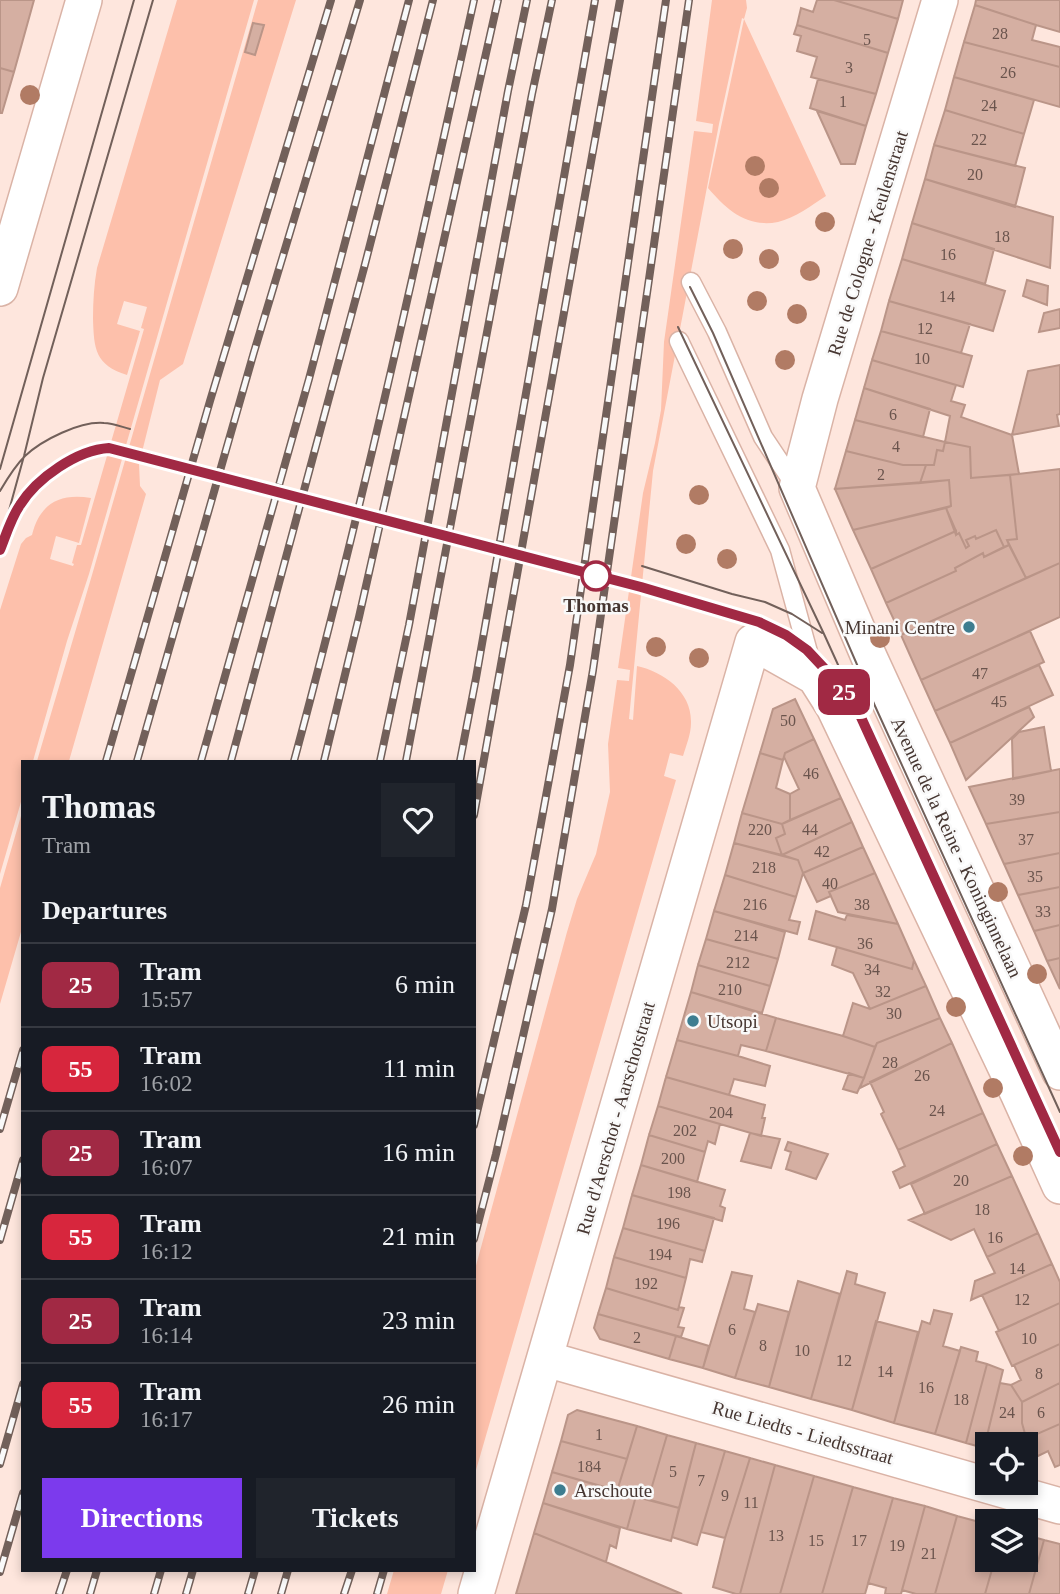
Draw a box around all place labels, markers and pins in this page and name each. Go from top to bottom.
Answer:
marker: Thomas [581,561,611,591]
place label: Thomas [563,595,629,616]
place label: Minani Centre [845,617,955,638]
marker: Minani Centre [961,619,977,635]
place label: Utsopi [707,1011,758,1032]
marker: Utsopi [685,1013,701,1029]
place label: Arschoute [574,1480,652,1501]
marker: Arschoute [552,1482,568,1498]

